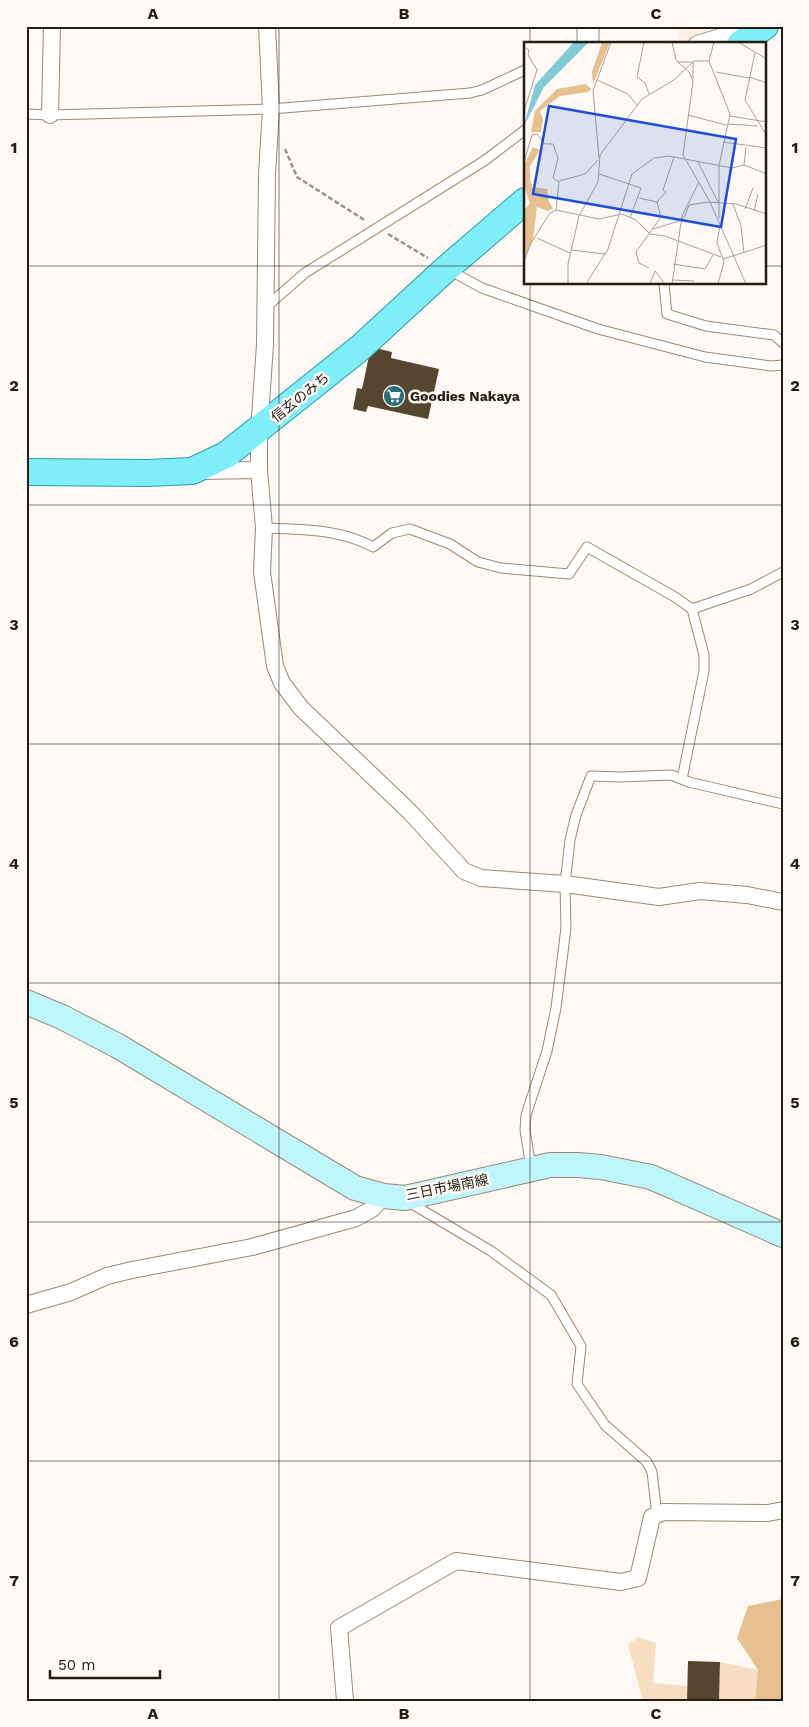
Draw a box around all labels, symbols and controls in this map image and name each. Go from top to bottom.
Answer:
text: A [148,4,159,23]
text: B [399,4,410,23]
text: C [651,4,662,23]
inset map [524,42,766,285]
text: 1 [11,138,17,157]
text: 1 [792,138,798,157]
street label: 信玄のみち [268,369,332,425]
text: 2 [9,376,19,395]
text: 2 [790,376,800,395]
supermarket icon: Goodies Nakaya [382,384,406,408]
place label: Goodies Nakaya [410,388,521,404]
text: 3 [9,615,19,634]
text: 3 [790,615,800,634]
text: 4 [9,854,19,873]
text: 4 [790,854,800,873]
text: 5 [9,1093,19,1112]
text: 5 [790,1093,800,1112]
street label: 三日市場南線 [404,1171,490,1203]
text: 6 [9,1332,19,1351]
text: 6 [790,1332,800,1351]
text: 7 [9,1571,19,1590]
text: 7 [790,1571,800,1590]
scale bar [50,1647,160,1679]
text: 50 m [58,1656,95,1674]
text: A [148,1704,159,1723]
text: B [399,1704,410,1723]
text: C [651,1704,662,1723]

